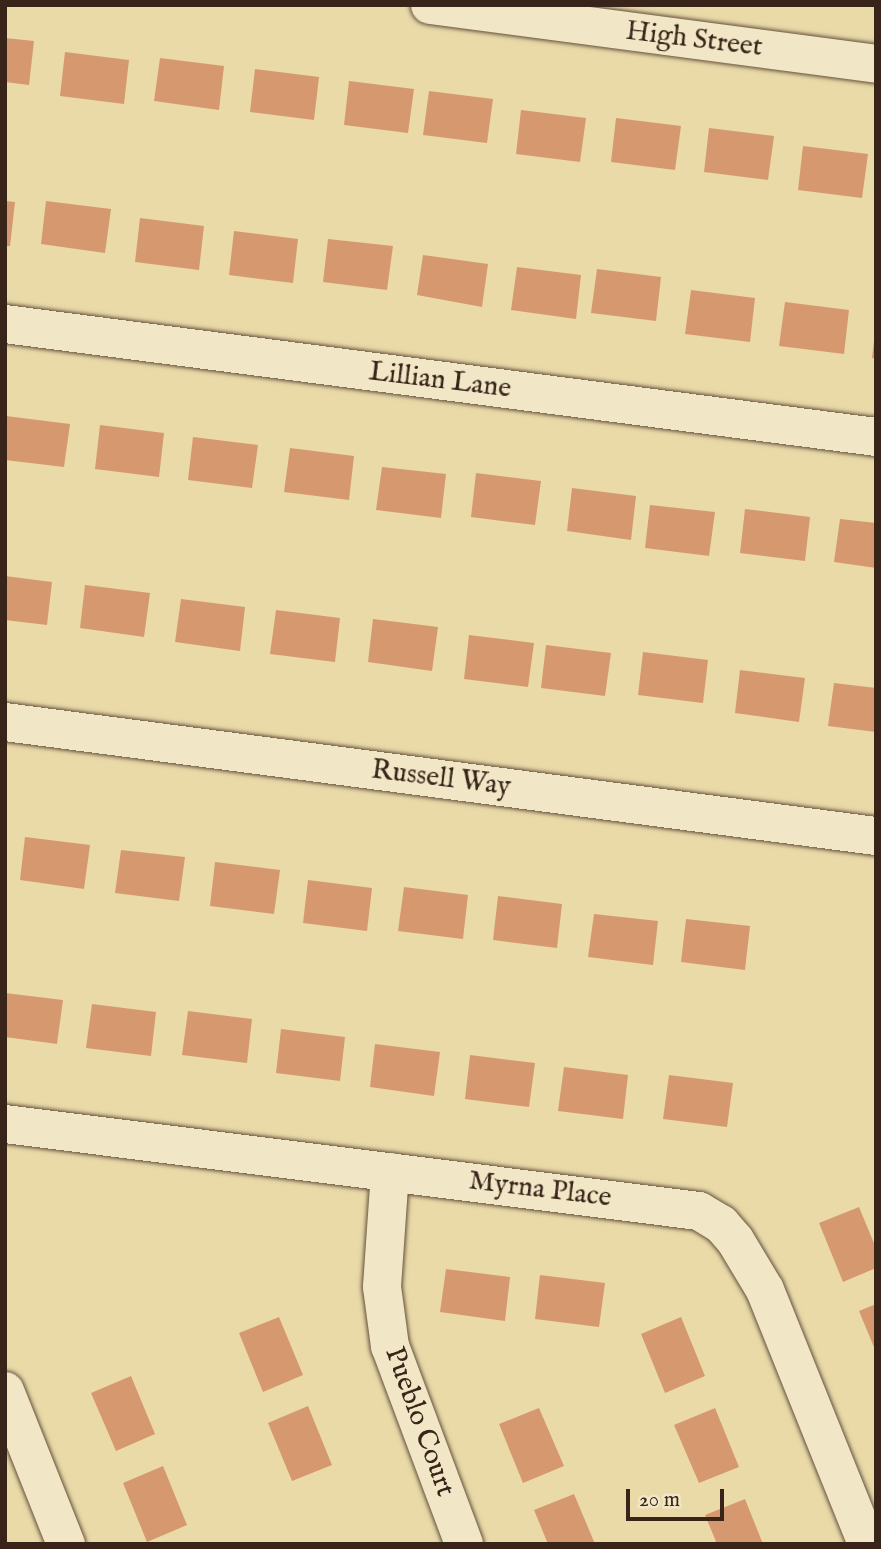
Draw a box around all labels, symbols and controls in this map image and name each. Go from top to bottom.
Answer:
street label: High Street [624,15,764,65]
street label: Lillian Lane [367,356,513,406]
street label: Russell Way [369,754,513,804]
street label: Myrna Place [467,1165,613,1215]
street label: Pueblo Court [376,1343,462,1501]
scale bar [629,1476,727,1520]
text: 20 m [639,1487,680,1514]

